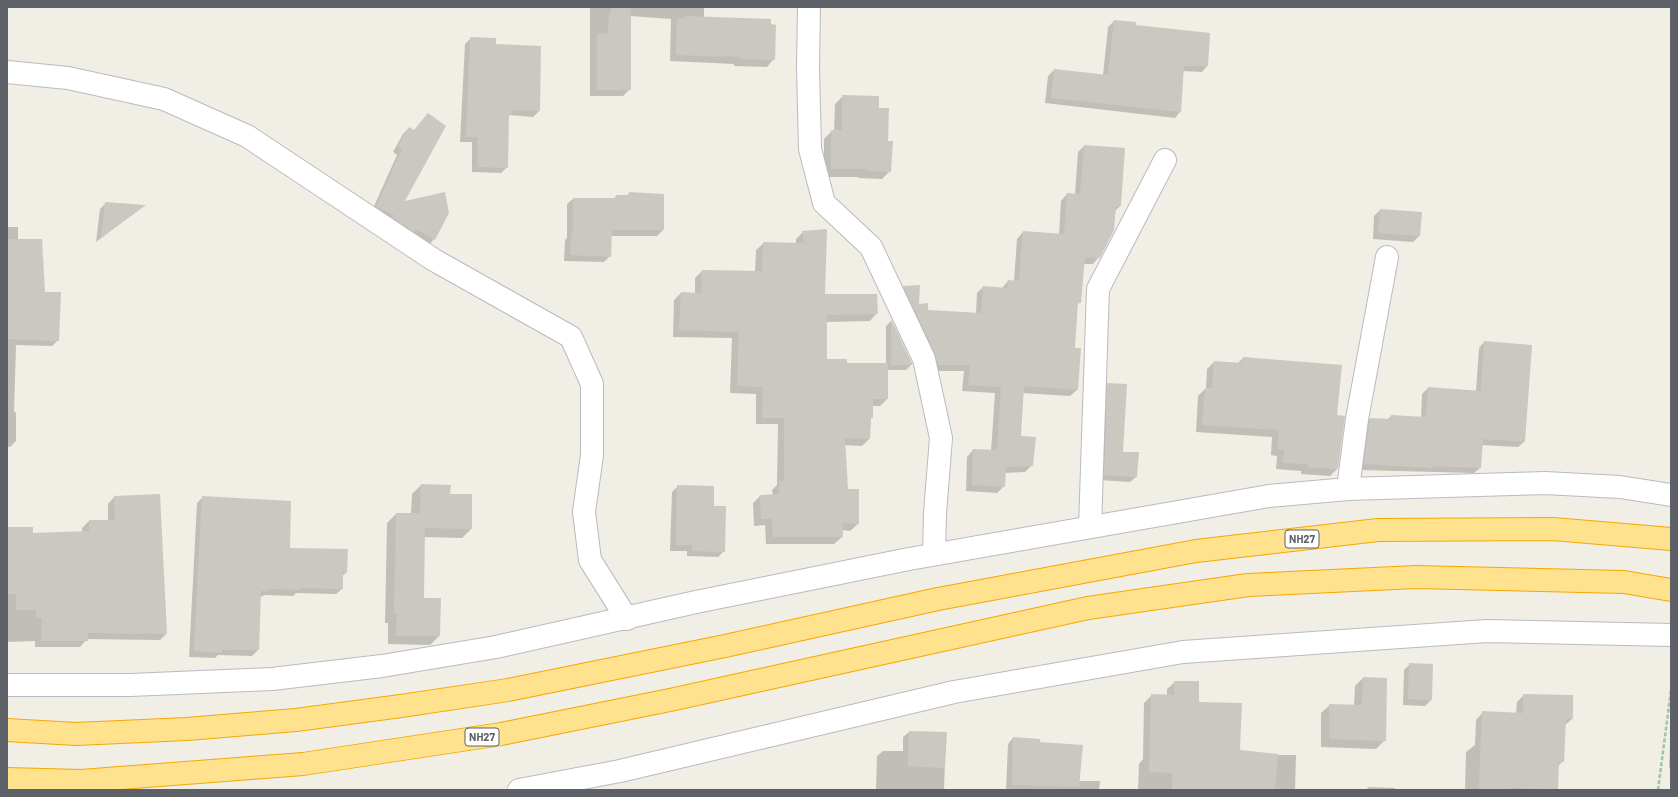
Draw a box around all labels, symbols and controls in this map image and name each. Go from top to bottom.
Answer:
road number: NH27 [1285,530,1319,548]
road number: NH27 [465,728,499,746]

